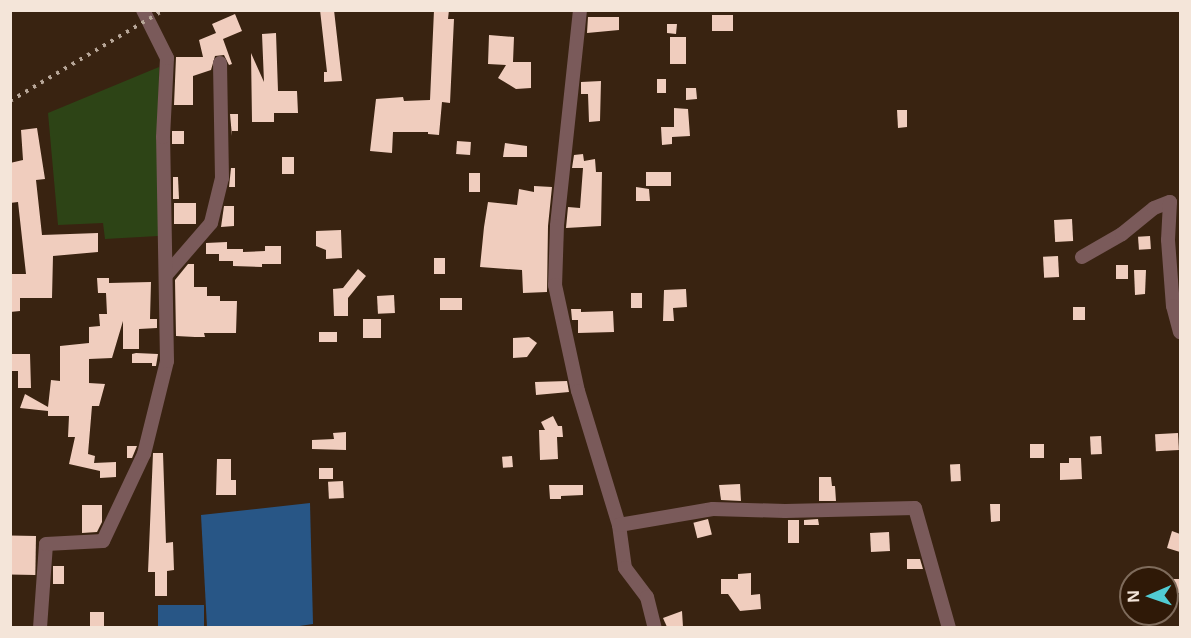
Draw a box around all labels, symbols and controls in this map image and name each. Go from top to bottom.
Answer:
north arrow [1119,566,1179,626]
text: N [1122,590,1144,603]

